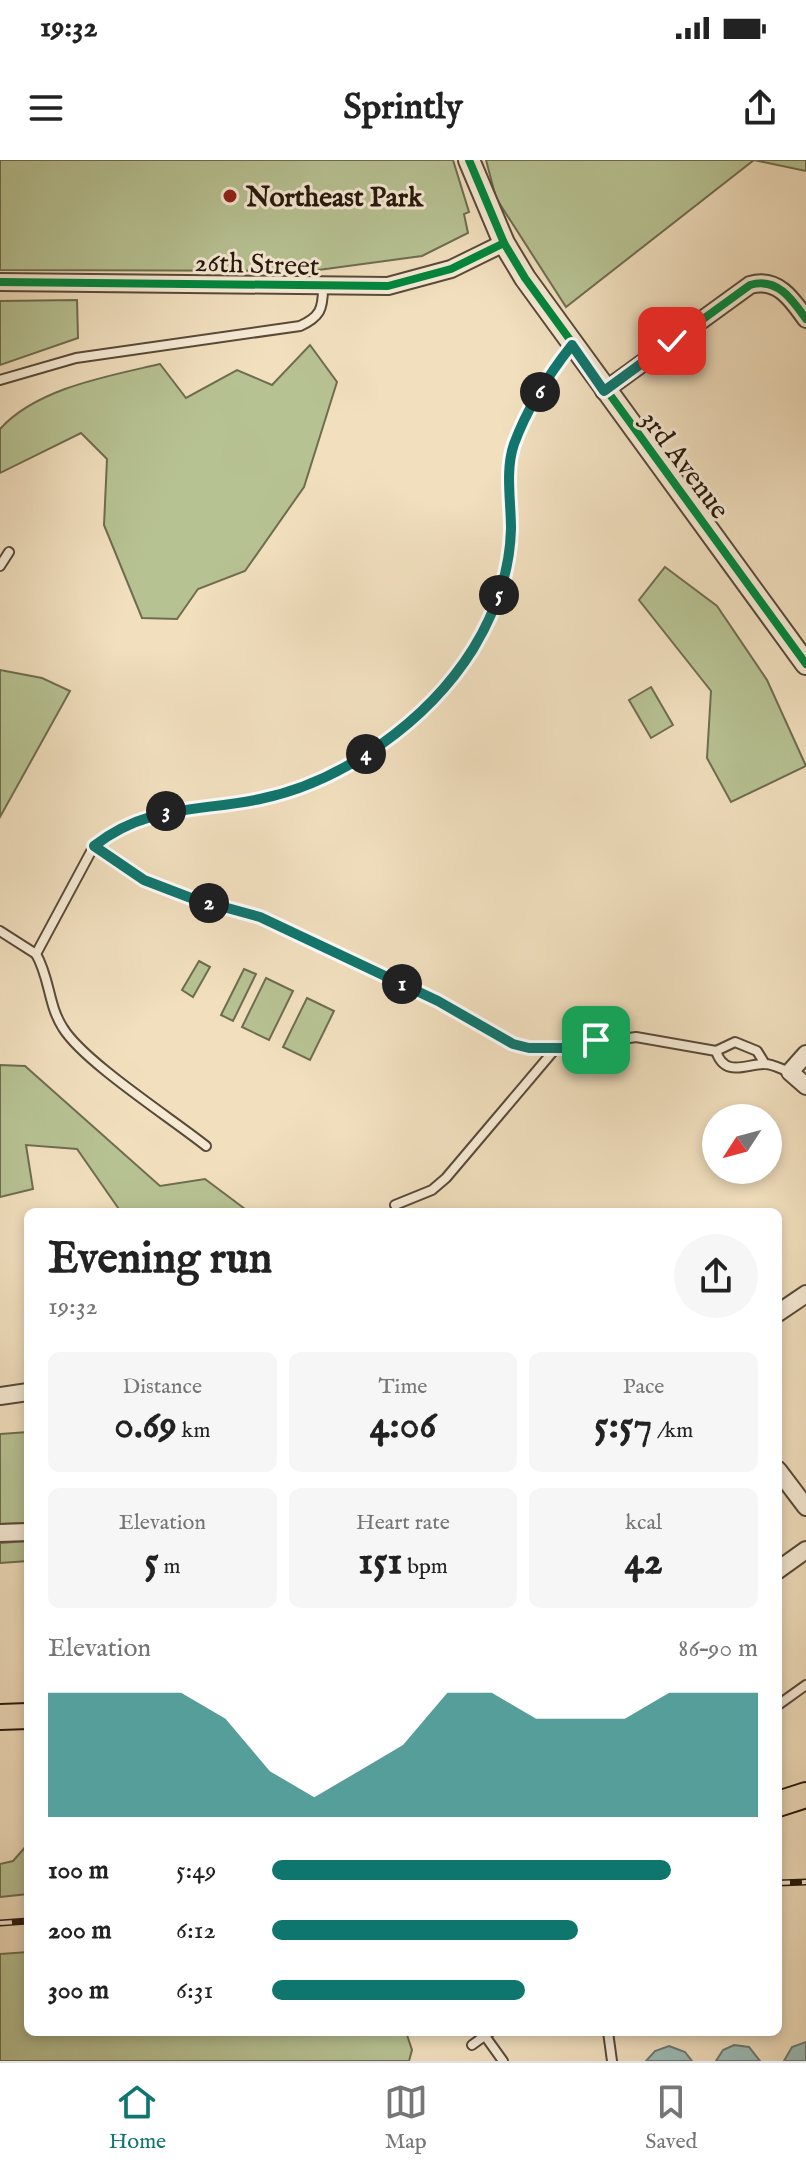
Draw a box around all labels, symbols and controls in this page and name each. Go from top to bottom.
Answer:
text: 19:32 [40,9,97,47]
text: Sprintly [343,85,463,131]
icon: menu [24,86,68,130]
icon: share [738,86,782,130]
place label: Northeast Park [245,181,424,216]
marker: Northeast Park [221,187,239,205]
street label: 26th Street [194,246,320,285]
pin [638,307,706,375]
icon: check [650,319,694,363]
pin: 6 [520,372,560,412]
text: 6 [535,378,545,406]
street label: 3rd Avenue [632,404,736,527]
pin: 5 [479,575,519,615]
text: 5 [495,581,503,609]
pin: 4 [346,734,386,774]
text: 4 [361,740,371,768]
pin: 3 [146,791,186,831]
text: 3 [162,797,170,825]
pin: 2 [189,883,229,923]
text: 2 [204,889,214,917]
pin: 1 [382,964,422,1004]
text: 1 [398,970,406,998]
pin [562,1006,630,1074]
icon: arrive [574,1018,618,1062]
north arrow [702,1104,782,1184]
map controls [702,1104,782,1184]
text: Evening run [48,1232,272,1288]
button: share [674,1234,758,1318]
text: 19:32 [48,1290,98,1323]
text: Distance [123,1373,202,1401]
text: Time [379,1373,427,1401]
text: Pace [623,1373,664,1401]
text: 0.69 [114,1401,177,1452]
text: 4:06 [370,1401,436,1452]
text: 5:57 [594,1401,652,1452]
text: km [177,1417,210,1445]
text: /km [652,1417,693,1445]
text: Elevation [119,1509,206,1537]
text: Heart rate [356,1509,450,1537]
text: kcal [625,1509,662,1537]
text: 5 [144,1537,159,1588]
text: 151 [358,1537,402,1588]
text: 42 [624,1537,663,1588]
text: m [159,1553,180,1581]
text: bpm [402,1553,448,1581]
text: Elevation [48,1632,151,1665]
text: 86–90 m [678,1632,758,1665]
text: 100 m [48,1854,109,1887]
text: 5:49 [176,1854,216,1887]
text: 200 m [48,1914,112,1947]
text: 6:12 [176,1914,216,1947]
text: 300 m [48,1974,109,2007]
text: 6:31 [176,1974,213,2007]
tab: Home [109,2080,166,2156]
tab: Map [384,2080,428,2156]
tab: Saved [645,2080,697,2156]

